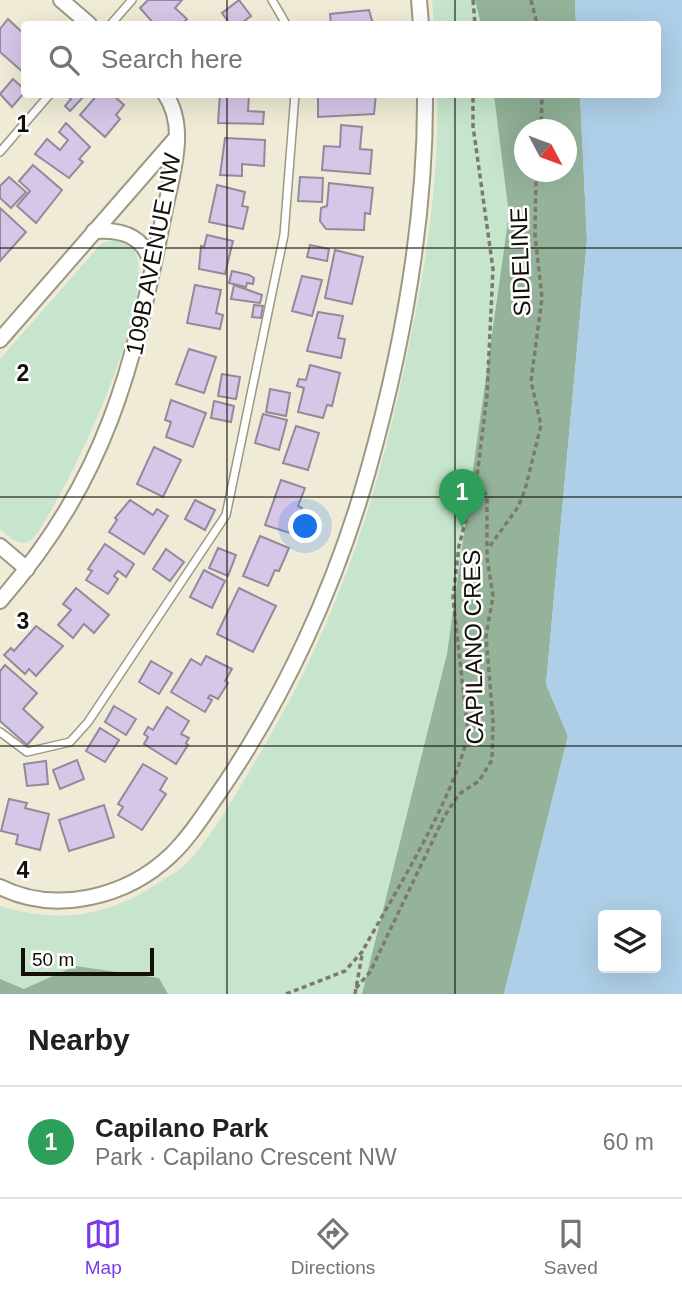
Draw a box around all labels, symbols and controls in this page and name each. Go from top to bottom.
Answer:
search box [21,21,661,98]
icon: search [45,41,83,79]
text: Search here [101,44,243,74]
text: 1 [17,111,30,137]
north arrow [514,119,577,182]
street label: 109B AVENUE NW [120,150,186,357]
street label: SIDELINE [505,207,535,317]
text: 2 [17,360,29,386]
pin: 1 [439,469,485,527]
your location [288,509,322,543]
street label: CAPILANO CRES [458,549,488,745]
text: 3 [17,608,29,634]
text: 4 [17,857,30,883]
map controls [598,910,661,973]
button: layers [598,910,661,973]
scale bar [21,945,154,977]
text: 50 m [32,949,74,970]
text: Nearby [28,1023,130,1056]
text: Capilano Park [95,1113,268,1143]
text: 1 [45,1129,57,1155]
text: 60 m [603,1129,654,1155]
text: Park · Capilano Crescent NW [95,1144,397,1170]
tab: Map [84,1215,122,1279]
tab: Directions [291,1215,375,1279]
tab: Saved [544,1215,598,1279]

